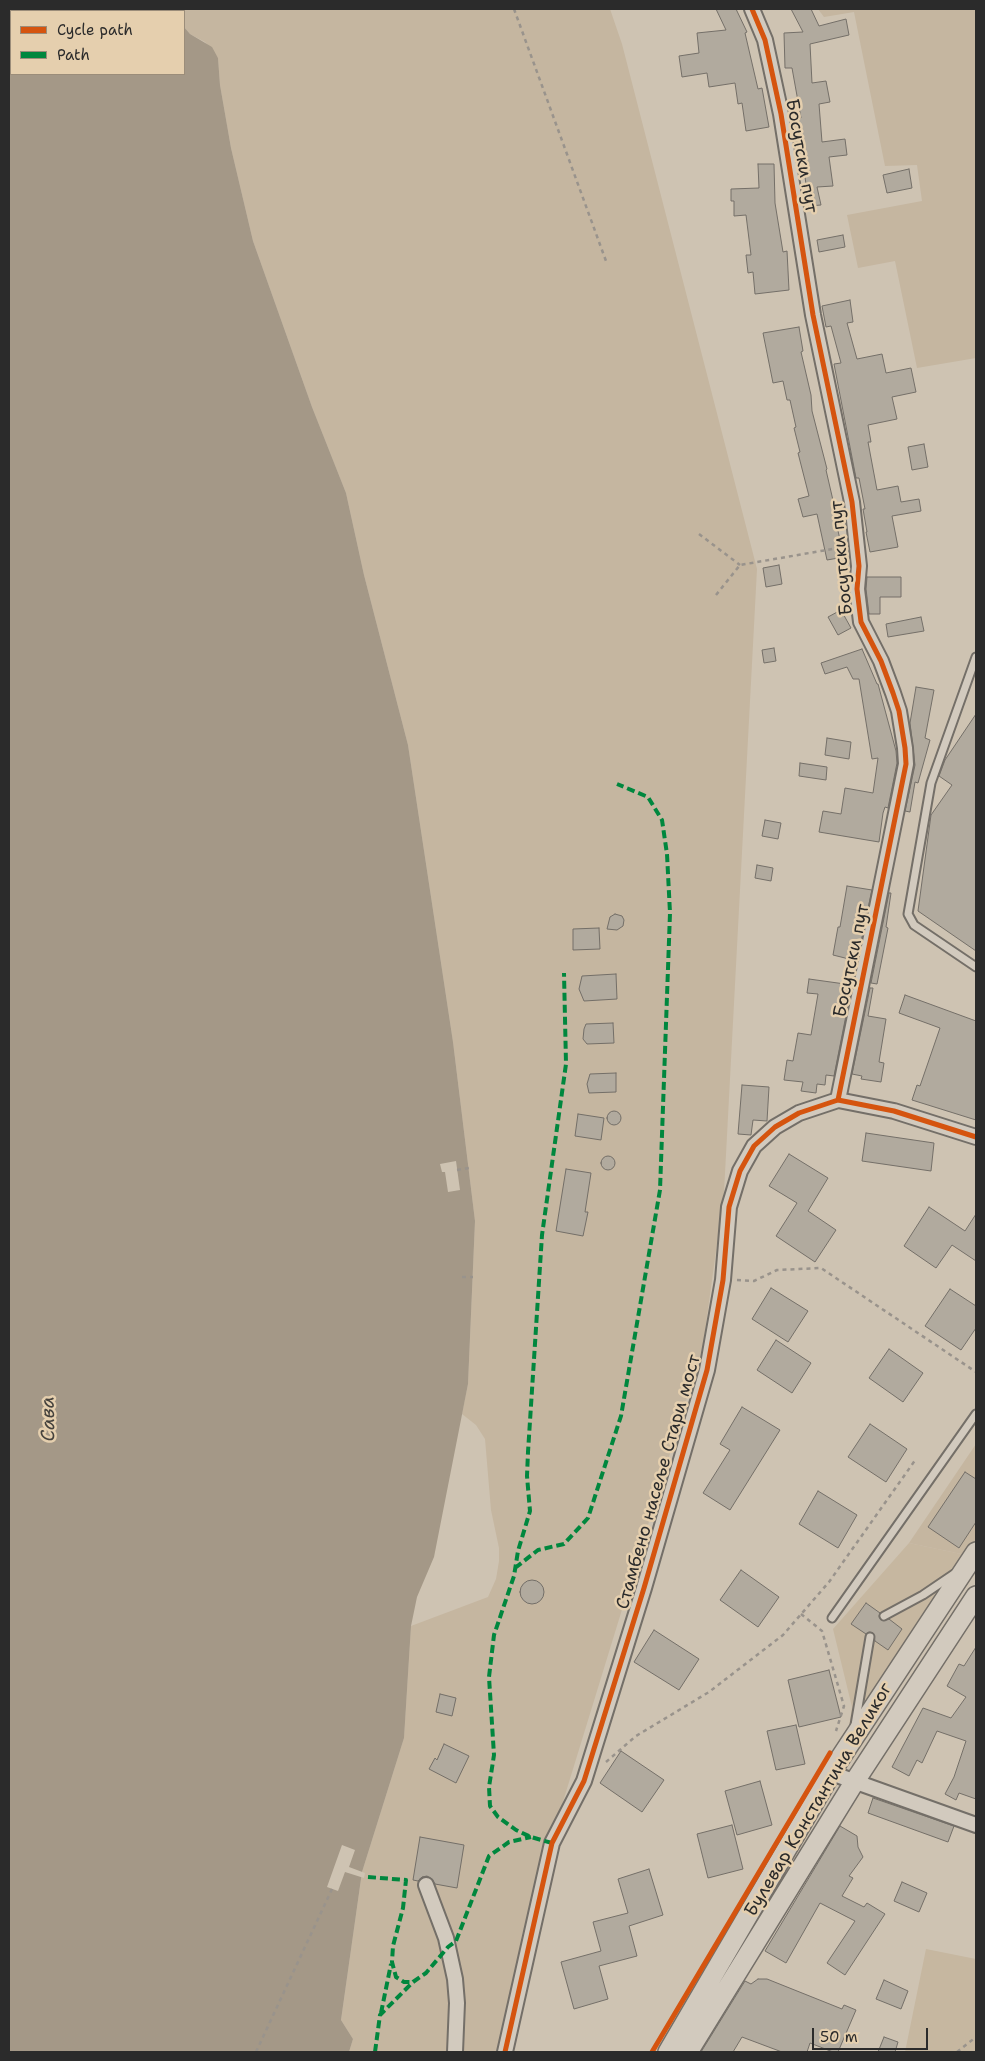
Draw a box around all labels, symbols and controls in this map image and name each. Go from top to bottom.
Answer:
legend [10,10,185,75]
text: Cycle path [57,20,133,40]
text: Path [57,45,90,65]
street label: Босутски пут [780,97,822,215]
street label: Босутски пут [826,500,858,616]
street label: Босутски пут [829,902,875,1020]
street label: Стамбено насеље Стари мост [612,1352,706,1612]
water label: Сава [37,1396,61,1442]
street label: Булевар Константина Великог [741,1679,897,1921]
scale bar [815,2018,931,2050]
text: 50 m [820,2027,858,2047]

